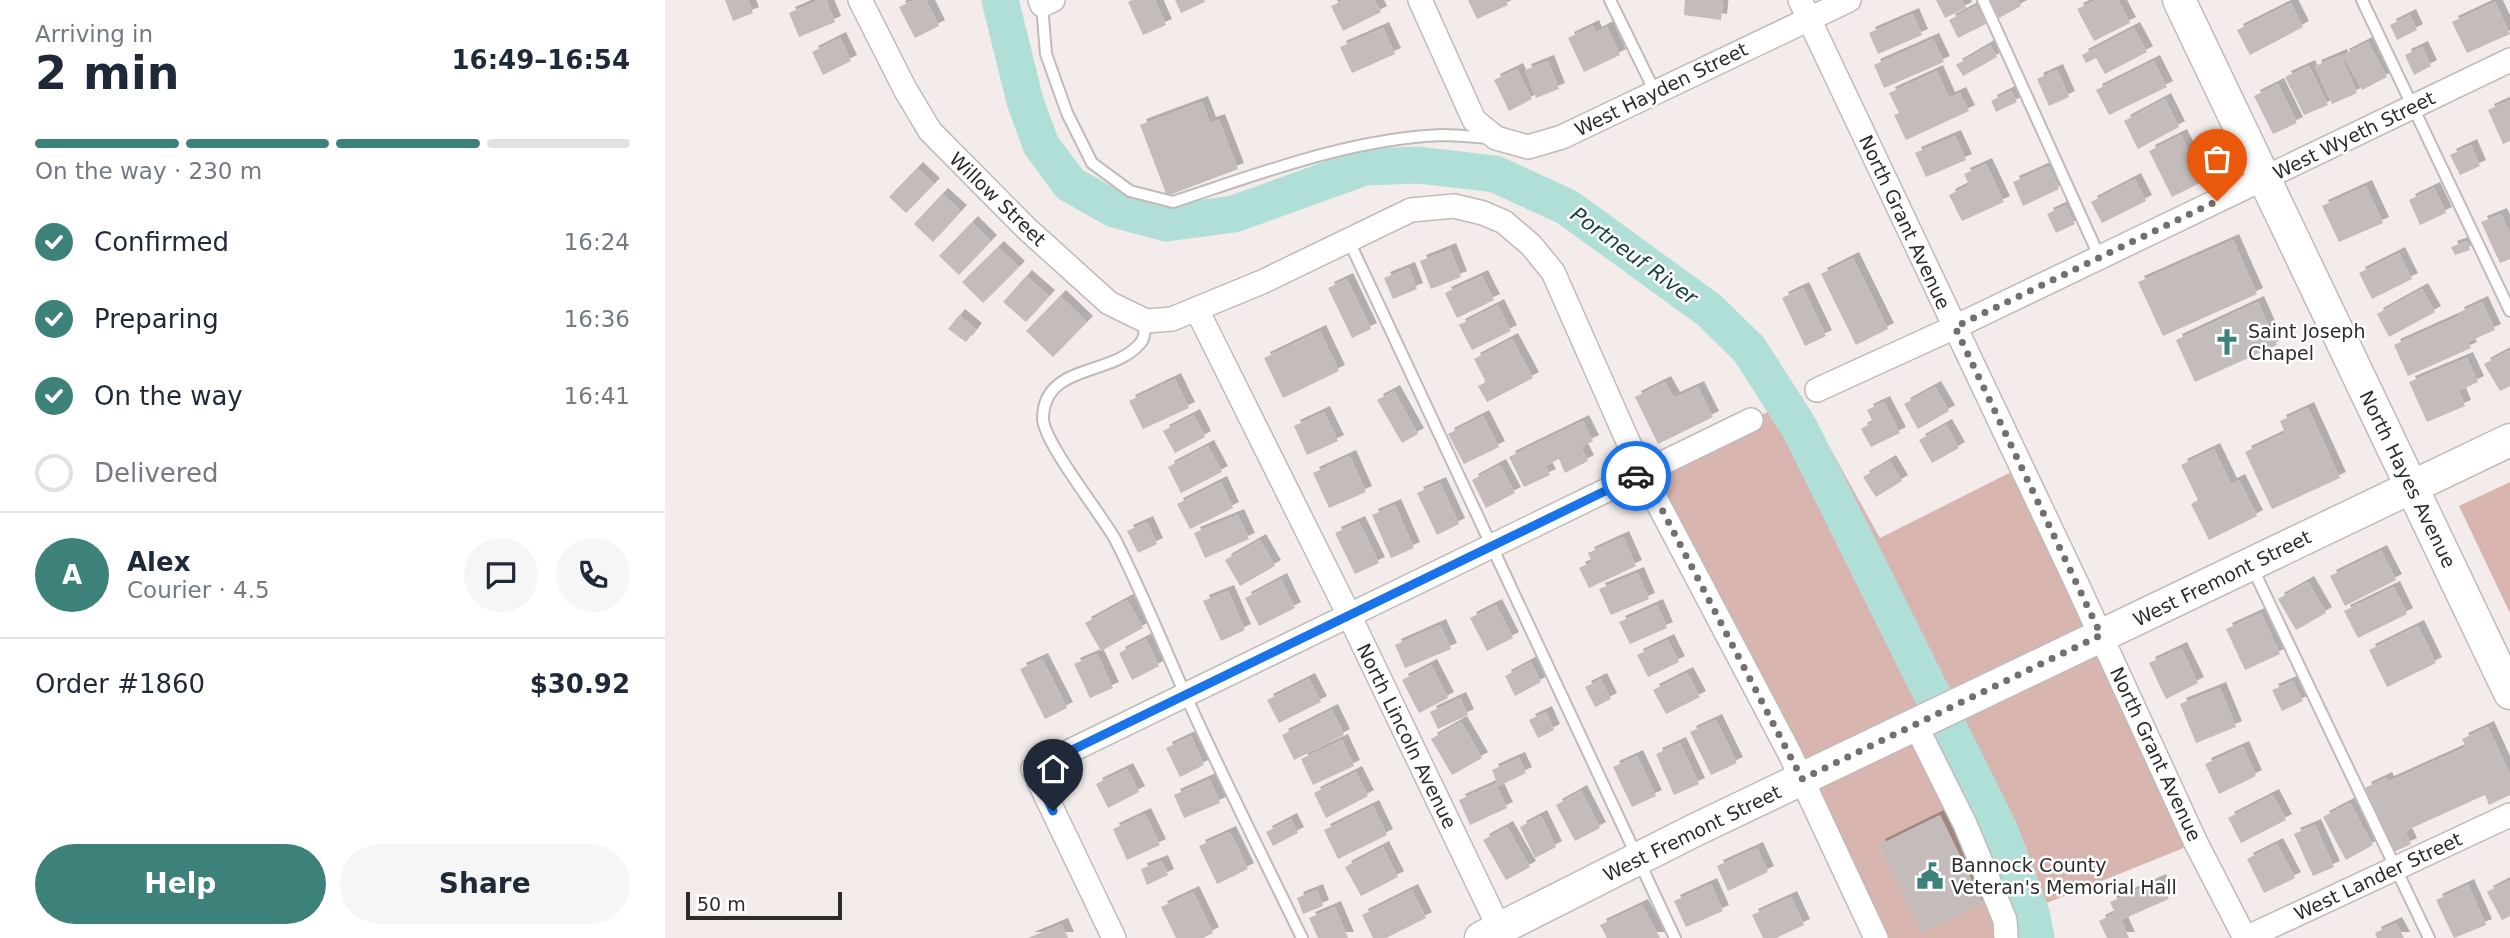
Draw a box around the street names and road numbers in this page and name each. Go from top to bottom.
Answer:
street label: West Hayden Street [1571,38,1751,140]
street label: West Wyeth Street [2269,86,2439,184]
street label: North Grant Avenue [1855,131,1955,313]
street label: Willow Street [945,148,1051,250]
street label: North Hayes Avenue [2355,387,2461,571]
street label: West Fremont Street [2130,525,2314,631]
street label: North Lincoln Avenue [1353,640,1461,832]
street label: North Grant Avenue [2106,663,2206,845]
street label: West Fremont Street [1600,780,1784,886]
street label: West Lander Street [2291,827,2465,925]

